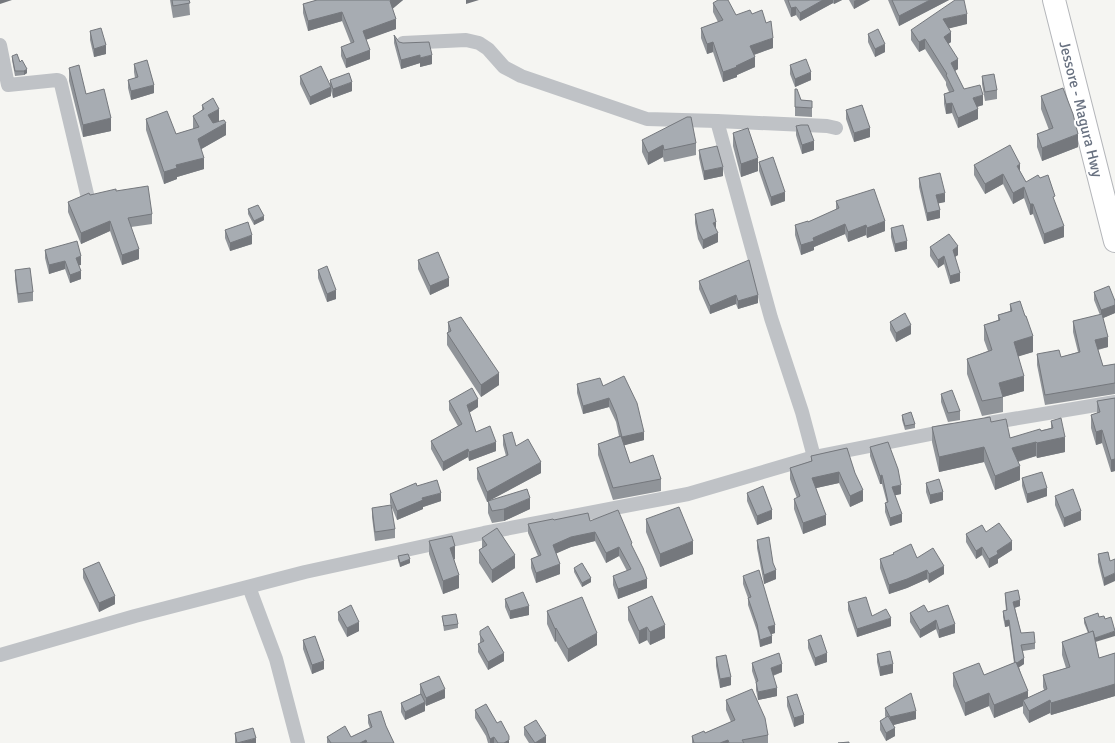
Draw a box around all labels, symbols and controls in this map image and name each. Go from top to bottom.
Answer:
street label: Jessore - Magura Hwy [1055,39,1107,179]

